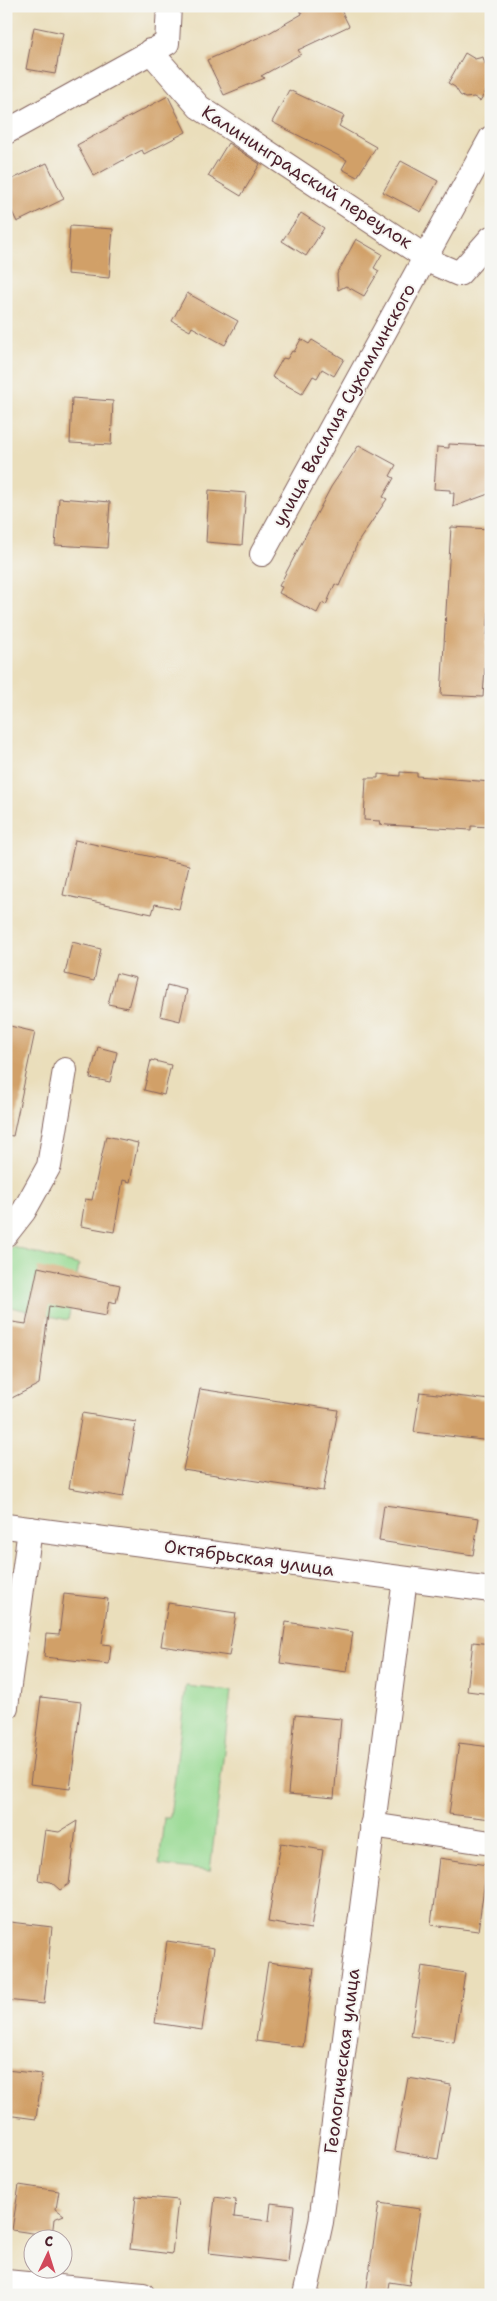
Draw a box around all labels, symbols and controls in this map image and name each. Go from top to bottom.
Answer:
street label: Калининградский переулок [197,100,417,254]
street label: улица Василия Сухомлинского [267,279,421,531]
street label: Октябрьская улица [163,1534,335,1582]
street label: Геологическая улица [319,1967,365,2155]
north arrow [22,2228,72,2278]
text: С [44,2232,54,2250]

